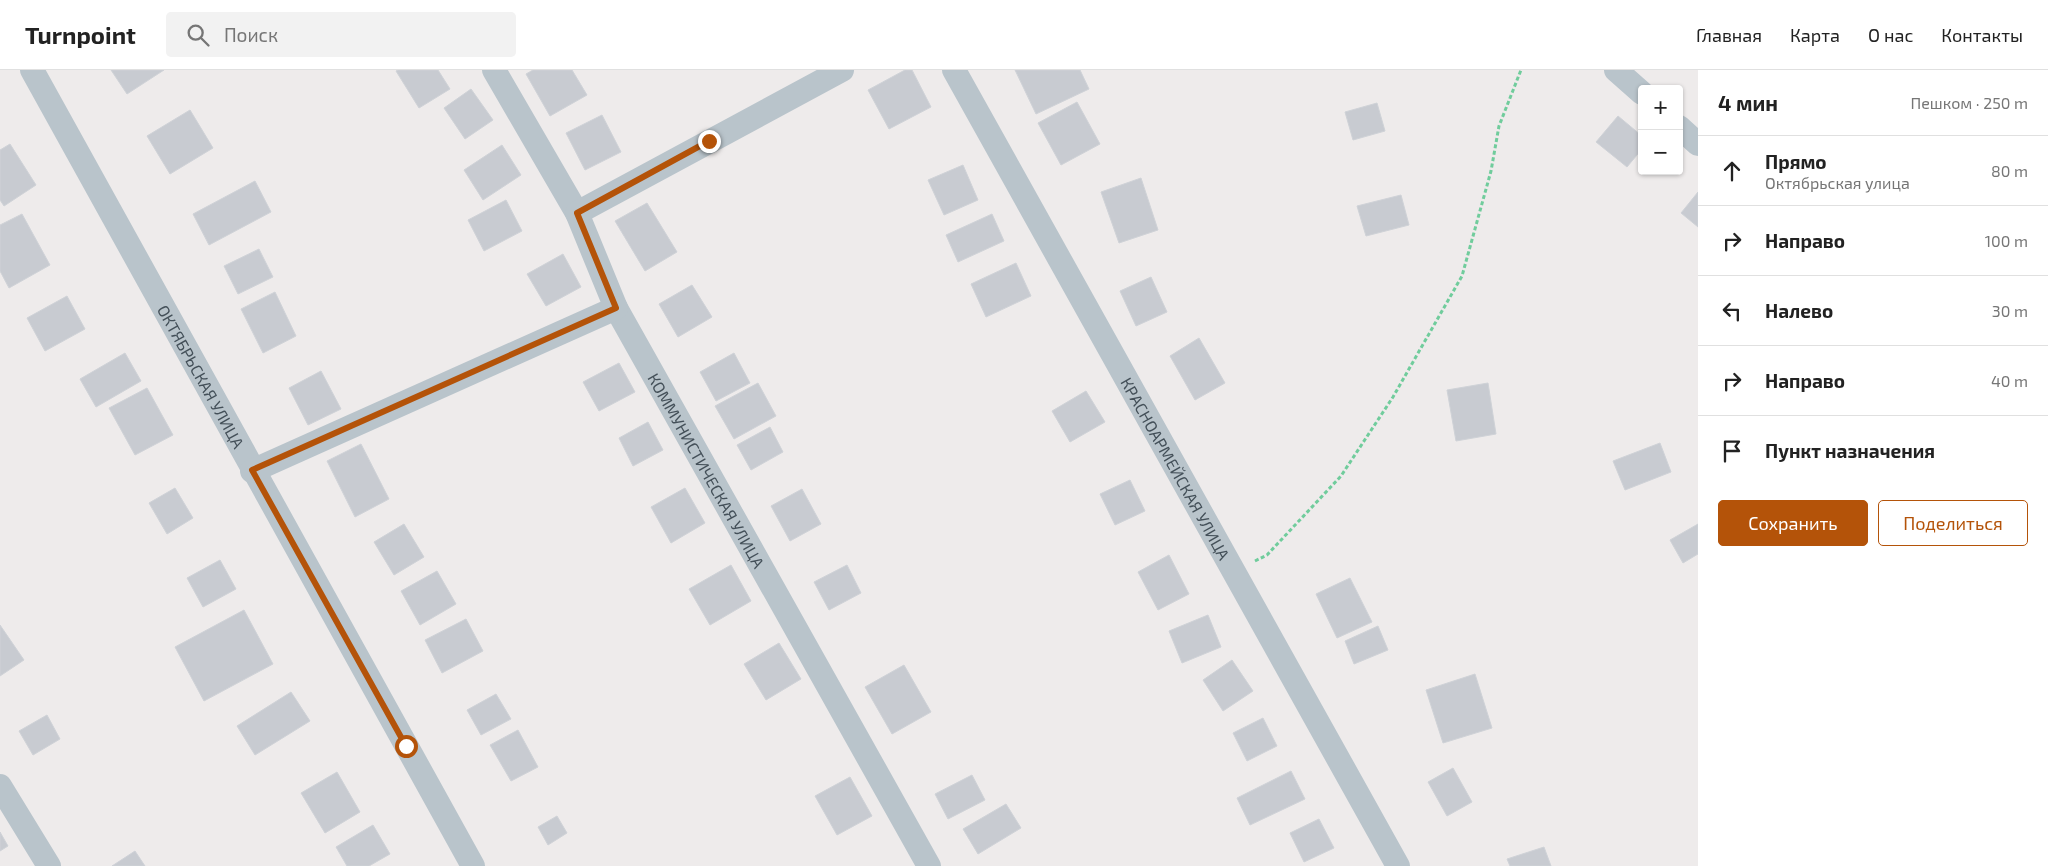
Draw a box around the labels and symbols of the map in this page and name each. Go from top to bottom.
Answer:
route end [698,130,721,153]
street label: ОКТЯБРЬСКАЯ УЛИЦА [154,301,249,451]
street label: КОММУНИСТИЧЕСКАЯ УЛИЦА [645,369,769,571]
street label: КРАСНОАРМЕЙСКАЯ УЛИЦА [1118,374,1235,563]
route start [395,735,418,758]

